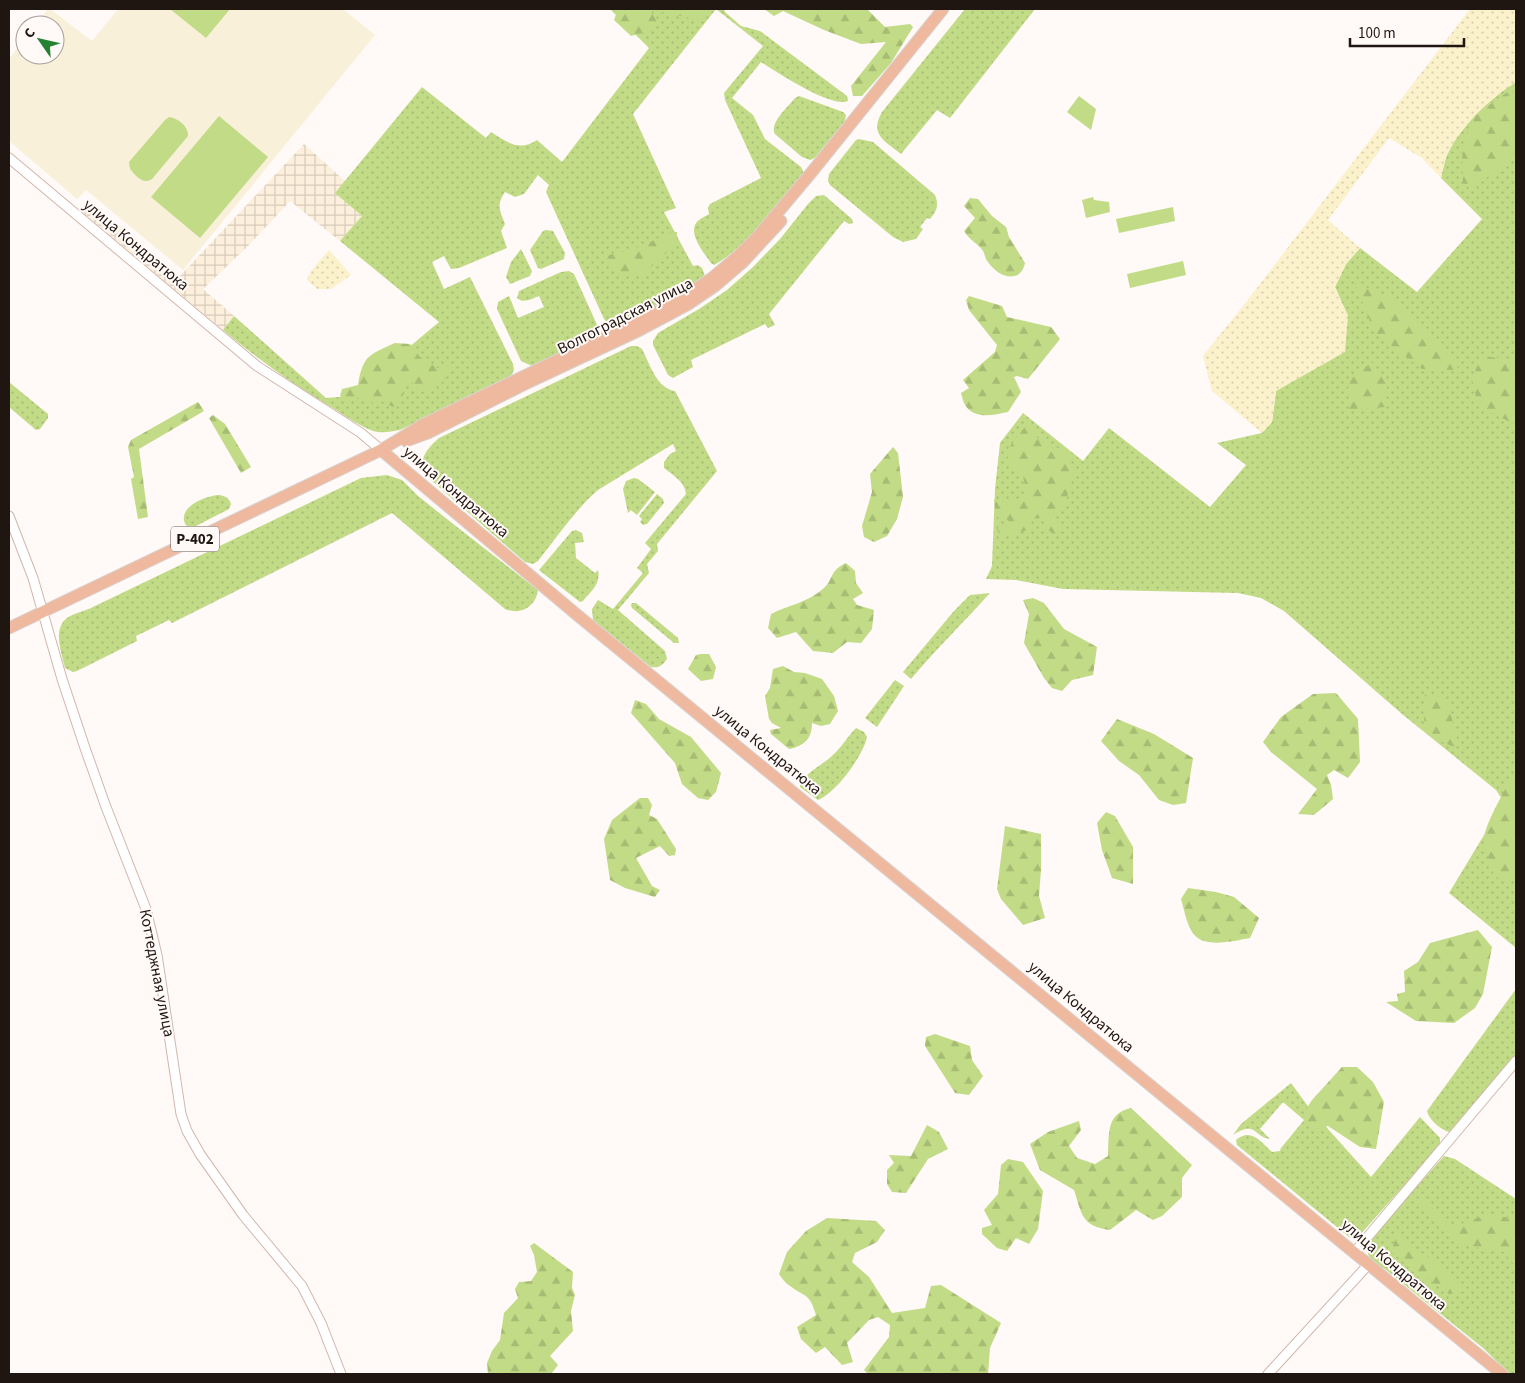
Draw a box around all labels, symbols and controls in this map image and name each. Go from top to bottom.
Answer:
north arrow [15,15,65,65]
scale bar [1350,15,1464,47]
text: 100 m [1358,23,1396,44]
text: С [19,24,41,42]
street label: улица Кондратюка [78,194,194,296]
street label: Волгоградская улица [553,272,697,360]
street label: улица Кондратюка [398,441,514,543]
road number: Р-402 [171,526,219,552]
street label: улица Кондратюка [710,700,826,800]
street label: Коттеджная улица [134,907,180,1039]
street label: улица Кондратюка [1023,956,1139,1058]
street label: улица Кондратюка [1336,1214,1452,1316]

